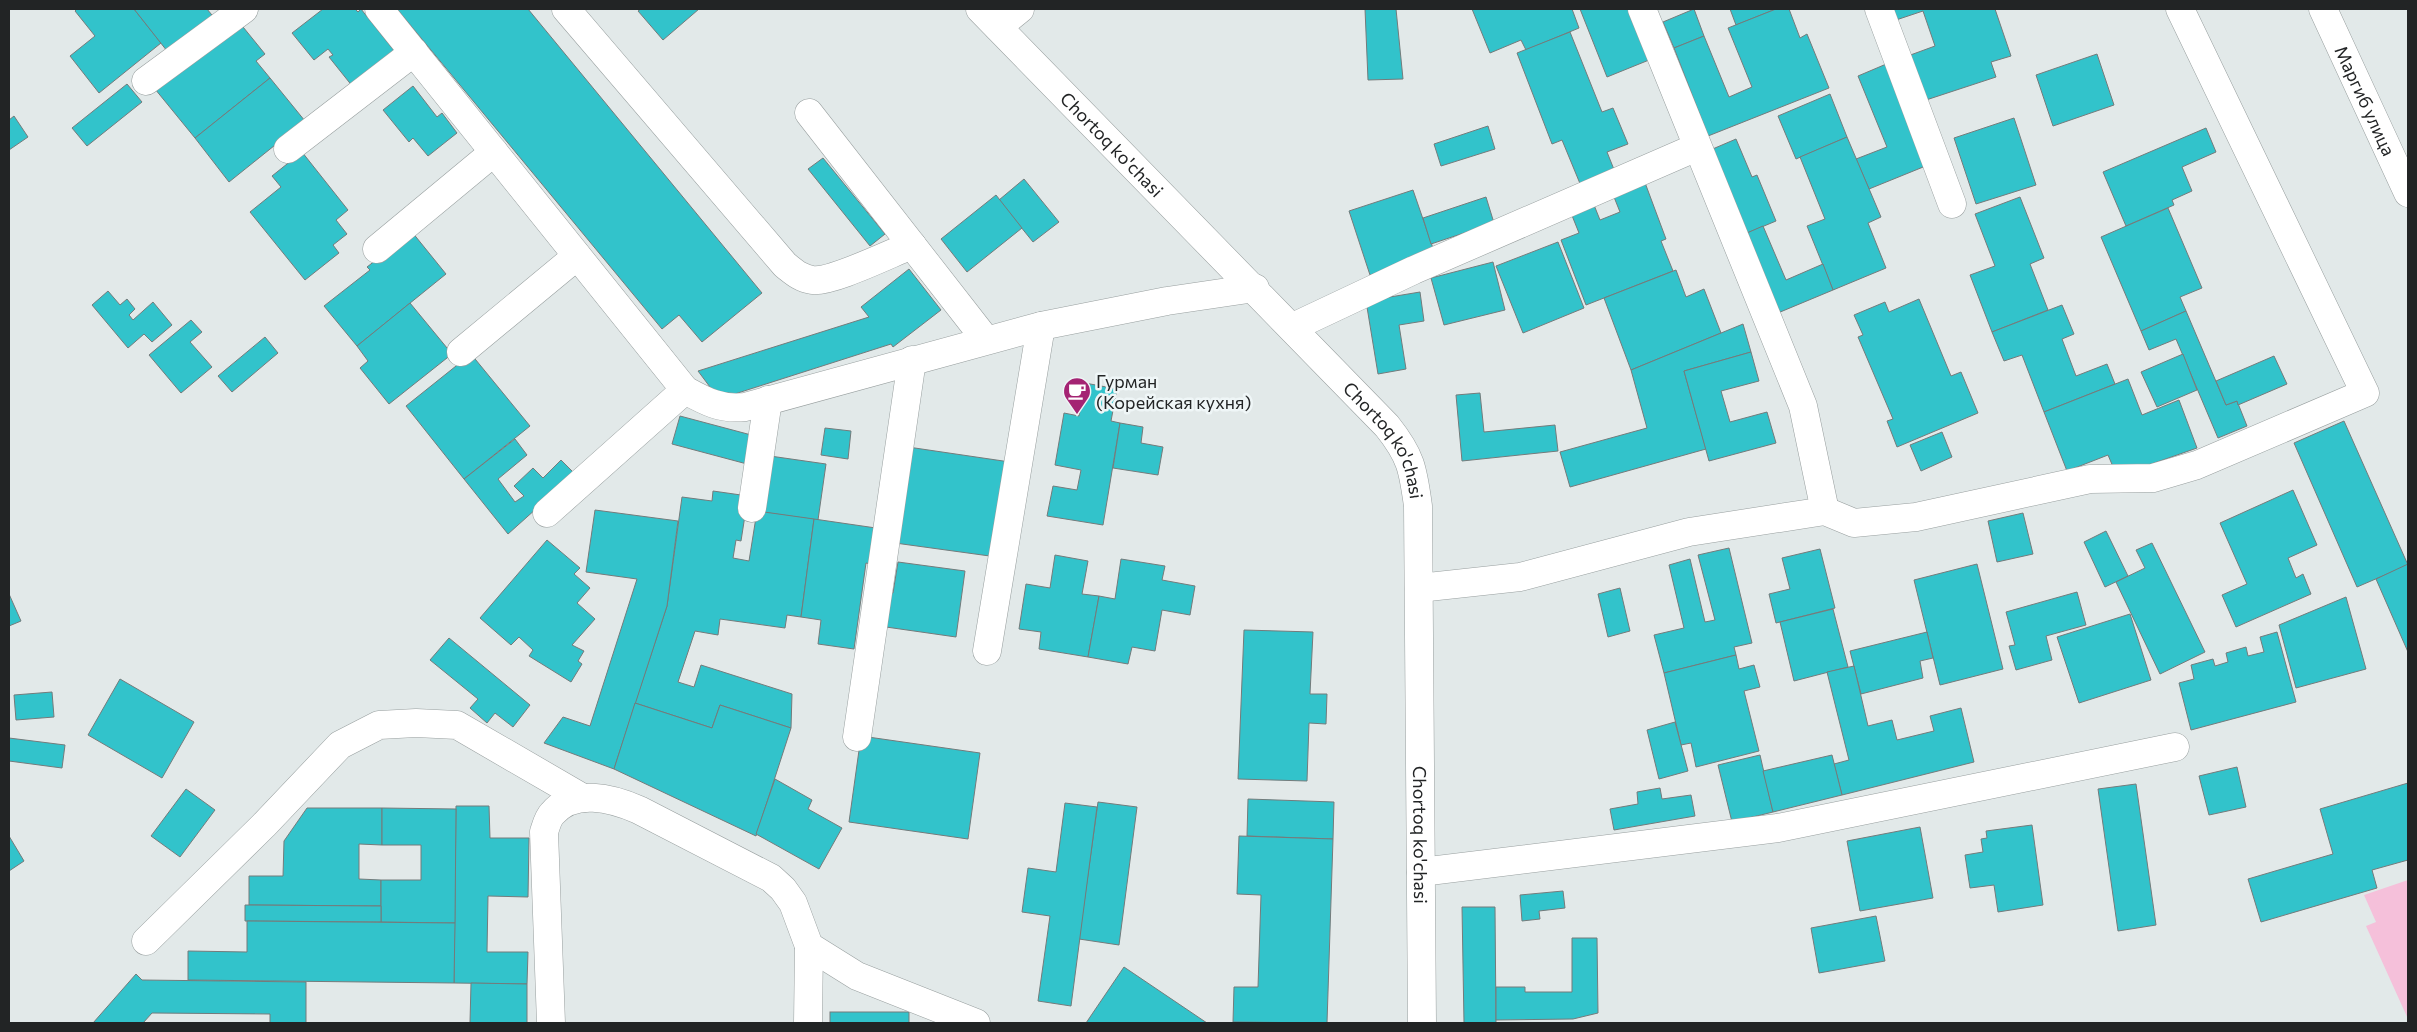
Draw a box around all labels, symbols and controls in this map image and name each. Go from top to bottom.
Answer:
street label: Маргиб улица [2330,42,2400,159]
street label: Chortoq ko'chasi [1056,87,1168,201]
place label: Гурман (Корейская кухня) [1096,370,1251,413]
cafe icon: Гурман (Корейская кухня) [1062,376,1092,415]
street label: Chortoq ko'chasi [1339,377,1428,500]
street label: Chortoq ko'chasi [1409,766,1432,904]

